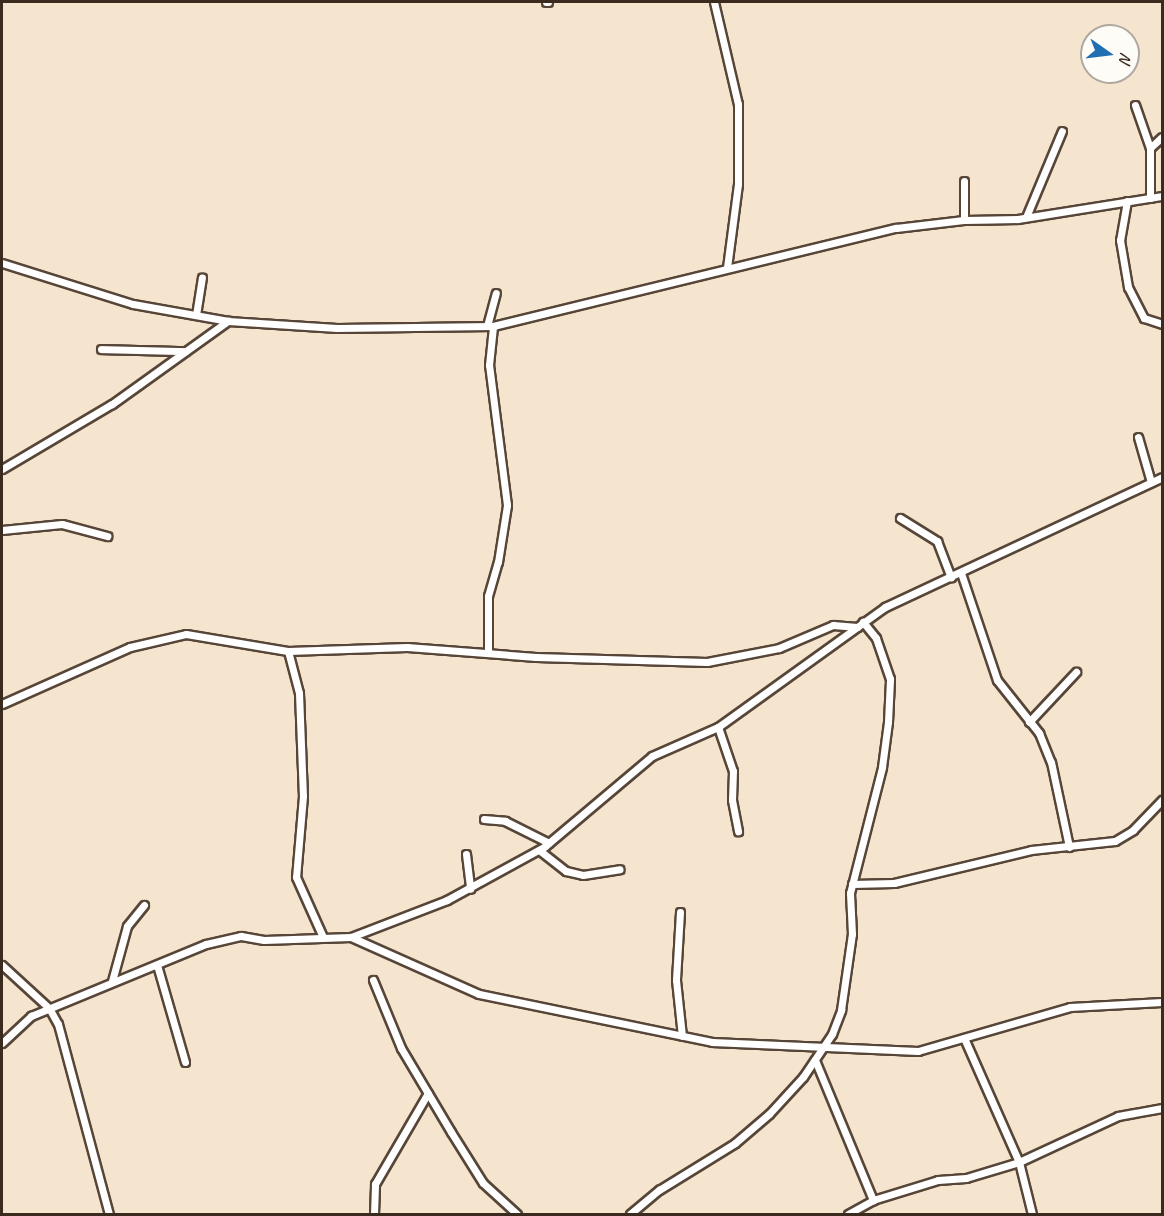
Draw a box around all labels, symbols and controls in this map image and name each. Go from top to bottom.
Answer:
north arrow [1080,24,1140,84]
text: N [1115,51,1136,65]

